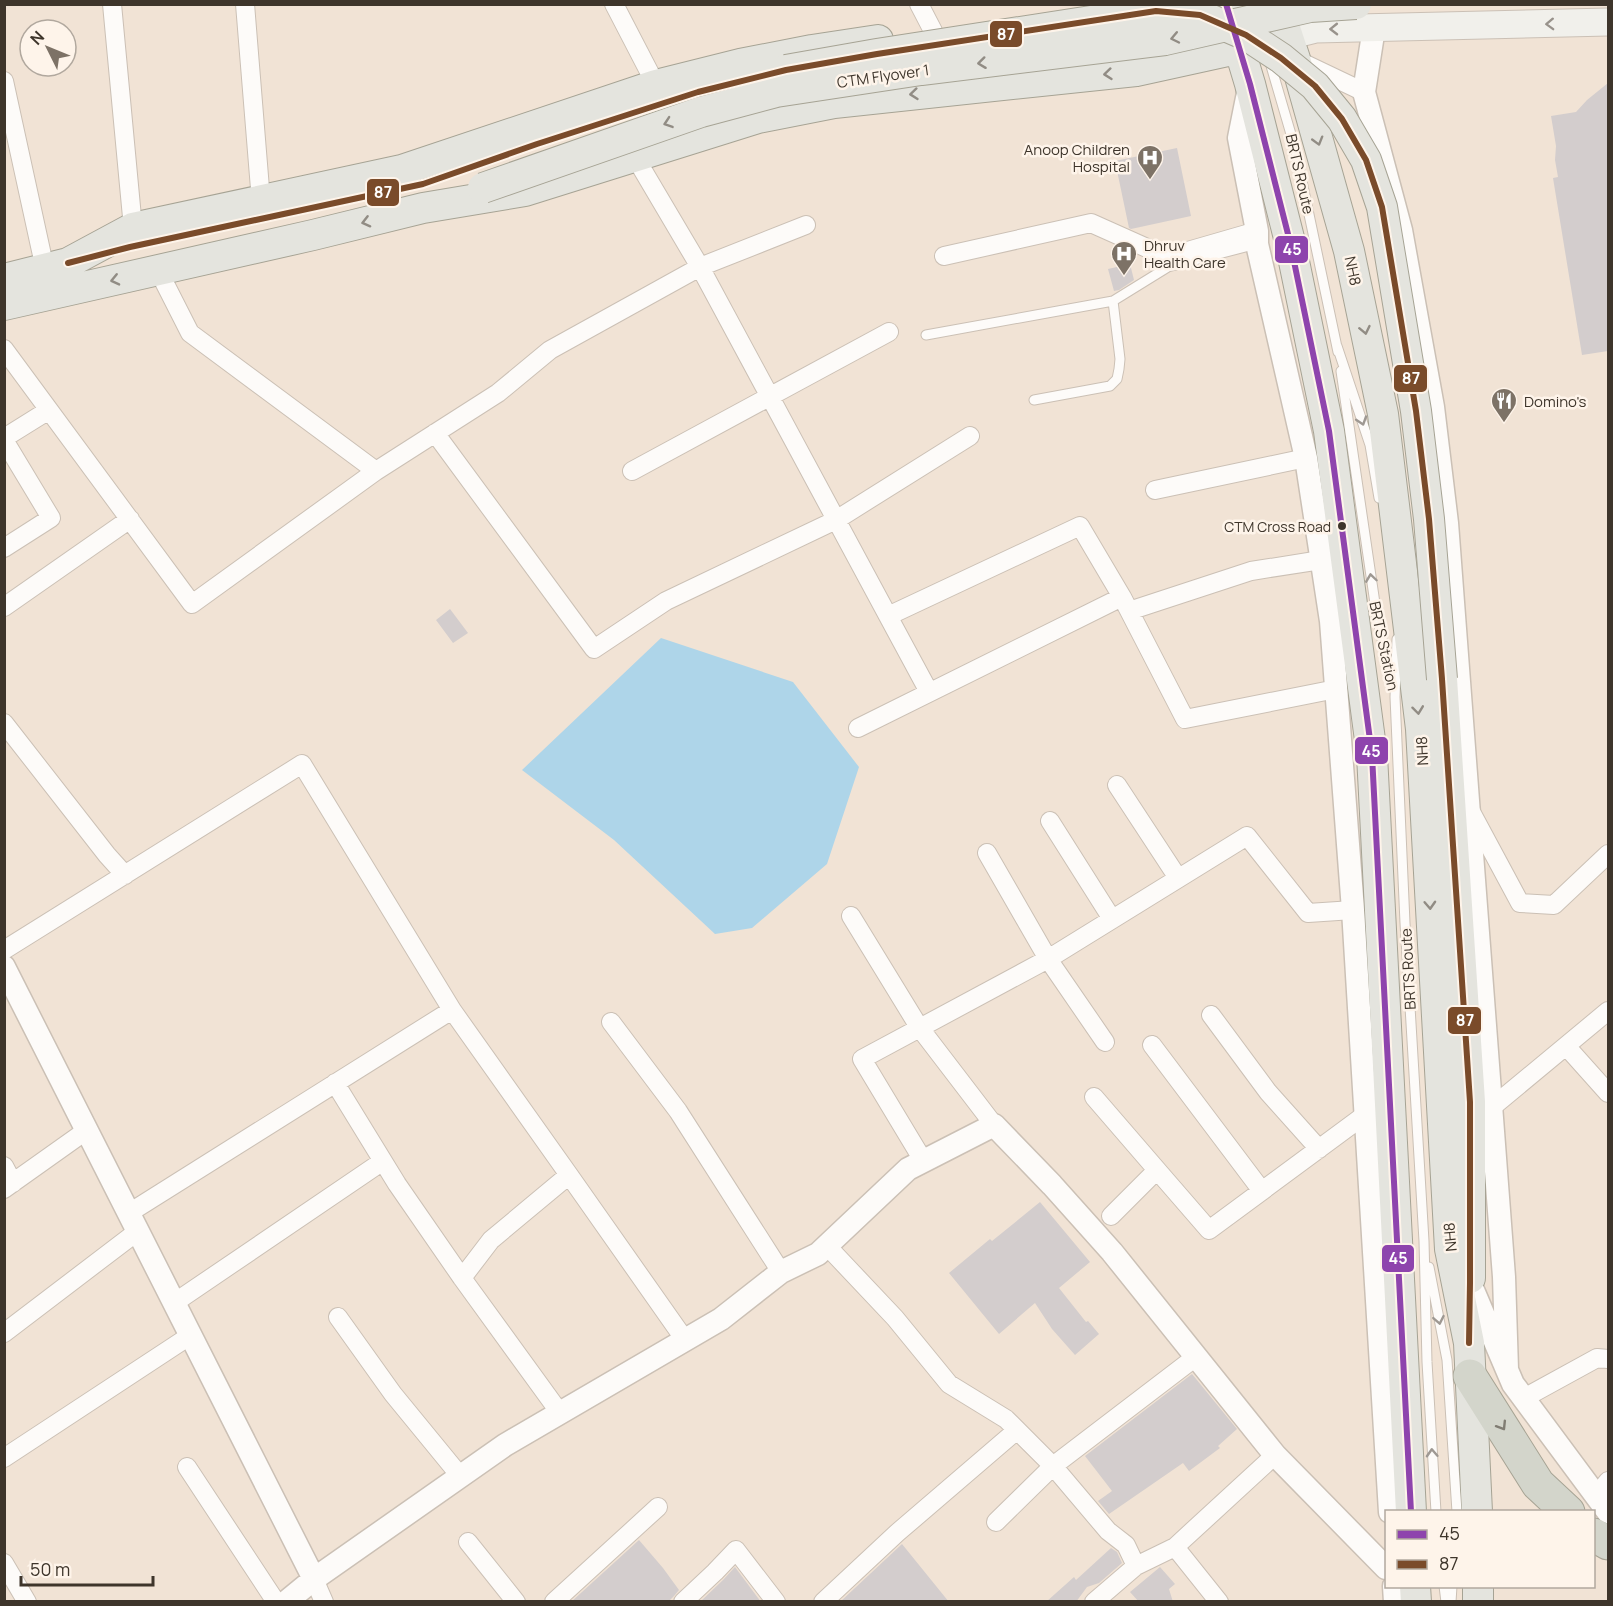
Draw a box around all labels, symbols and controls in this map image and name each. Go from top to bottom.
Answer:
one-way arrow [1546,17,1555,30]
north arrow [18,18,78,78]
line badge: 87 [989,20,1023,48]
text: 87 [997,23,1015,45]
one-way arrow [1330,23,1339,35]
text: N [25,26,49,49]
one-way arrow [1171,31,1181,44]
one-way arrow [977,56,986,68]
street label: CTM Flyover 1 [836,59,930,93]
one-way arrow [1103,67,1112,80]
one-way arrow [909,88,919,100]
one-way arrow [663,116,673,129]
street label: BRTS Route [1281,132,1319,216]
one-way arrow [1311,135,1323,146]
place label: Anoop Children Hospital [1024,139,1130,177]
hospital icon: Anoop Children Hospital [1135,143,1165,181]
line badge: 87 [366,178,400,207]
text: 87 [374,181,392,203]
one-way arrow [361,214,371,227]
place label: Dhruv Health Care [1144,235,1226,273]
line badge: 45 [1274,235,1309,264]
text: 45 [1282,238,1302,260]
hospital icon: Dhruv Health Care [1109,239,1139,277]
street label: NH8 [1340,255,1366,287]
one-way arrow [110,273,120,286]
one-way arrow [1358,325,1371,335]
line badge: 87 [1393,364,1428,393]
text: 87 [1402,367,1420,389]
restaurant icon: Domino's [1489,386,1519,424]
place label: Domino's [1524,391,1586,412]
one-way arrow [1355,415,1367,426]
place label: CTM Cross Road [1224,517,1331,536]
marker: CTM Cross Road [1336,520,1348,532]
one-way arrow [1366,574,1378,583]
street label: BRTS Station [1364,599,1404,693]
one-way arrow [1412,706,1424,715]
line badge: 45 [1354,736,1389,765]
street label: NH8 [1411,736,1433,766]
text: 45 [1361,740,1381,762]
one-way arrow [1424,900,1437,909]
street label: BRTS Route [1395,927,1421,1010]
line badge: 87 [1447,1006,1482,1035]
text: 87 [1456,1009,1474,1031]
street label: NH8 [1438,1222,1462,1252]
line badge: 45 [1381,1244,1415,1273]
text: 45 [1388,1247,1408,1269]
one-way arrow [1432,1314,1445,1324]
one-way arrow [1494,1420,1506,1430]
one-way arrow [1426,1449,1439,1458]
legend [1385,1510,1595,1588]
text: 45 [1439,1521,1460,1545]
scale bar [21,1549,153,1587]
text: 87 [1439,1551,1459,1575]
text: 50 m [30,1557,70,1581]

